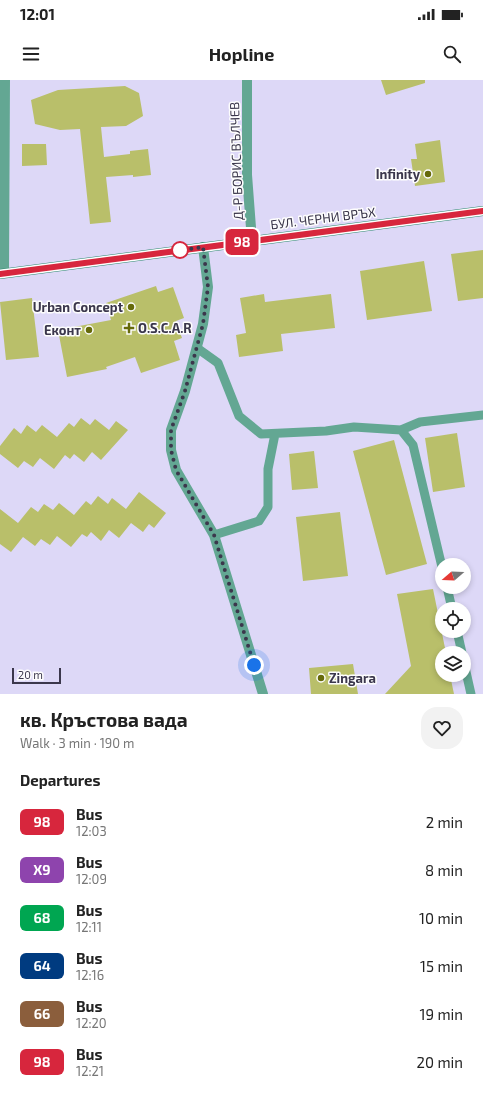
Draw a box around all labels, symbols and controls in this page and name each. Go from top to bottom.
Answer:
text: 12:01 [20,5,55,23]
icon: menu [20,43,42,65]
text: Hopline [209,43,274,65]
icon: search [441,43,463,65]
street label: Д-Р БОРИС ВЪЛЧЕВ [226,102,246,220]
place label: Infinity [376,166,421,182]
marker: Infinity [423,169,433,179]
street label: БУЛ. ЧЕРНИ ВРЪХ [269,204,377,232]
line badge: 98 [224,229,260,255]
text: 98 [234,233,250,250]
unlabelled marker [171,241,189,259]
place label: Urban Concept [33,299,124,315]
marker: Urban Concept [126,302,136,312]
place label: O.S.C.A.R [138,320,192,336]
place label: Еконт [44,322,81,338]
marker: O.S.C.A.R [123,322,135,334]
marker: Еконт [84,325,94,335]
north arrow [435,558,471,594]
map controls [435,558,471,682]
button: locate [435,602,471,638]
button: layers [435,646,471,682]
your location [244,655,264,675]
scale bar [12,666,61,685]
text: 20 m [18,668,43,681]
place label: Zingara [329,670,376,686]
marker: Zingara [316,673,326,683]
button: heart [421,707,463,749]
text: кв. Кръстова вада [20,708,188,731]
text: Walk · 3 min · 190 m [20,735,134,751]
text: Departures [20,771,100,789]
text: Bus [76,805,102,823]
text: 98 [34,813,50,830]
text: 2 min [426,813,463,831]
text: 12:03 [76,823,107,839]
text: Bus [76,853,102,871]
text: Х9 [33,861,51,878]
text: 8 min [425,861,463,879]
text: 12:09 [76,871,107,887]
text: Bus [76,901,102,919]
text: 68 [34,909,50,926]
text: 10 min [419,909,463,927]
text: 12:11 [76,919,102,935]
text: Bus [76,949,102,967]
text: 64 [33,957,51,974]
text: 15 min [420,957,463,975]
text: 12:16 [76,967,104,983]
text: Bus [76,997,102,1015]
text: 66 [34,1005,50,1022]
text: 19 min [420,1005,463,1023]
text: 12:20 [76,1015,107,1031]
text: Bus [76,1045,102,1063]
text: 98 [34,1053,50,1070]
text: 20 min [417,1053,463,1071]
text: 12:21 [76,1063,104,1079]

